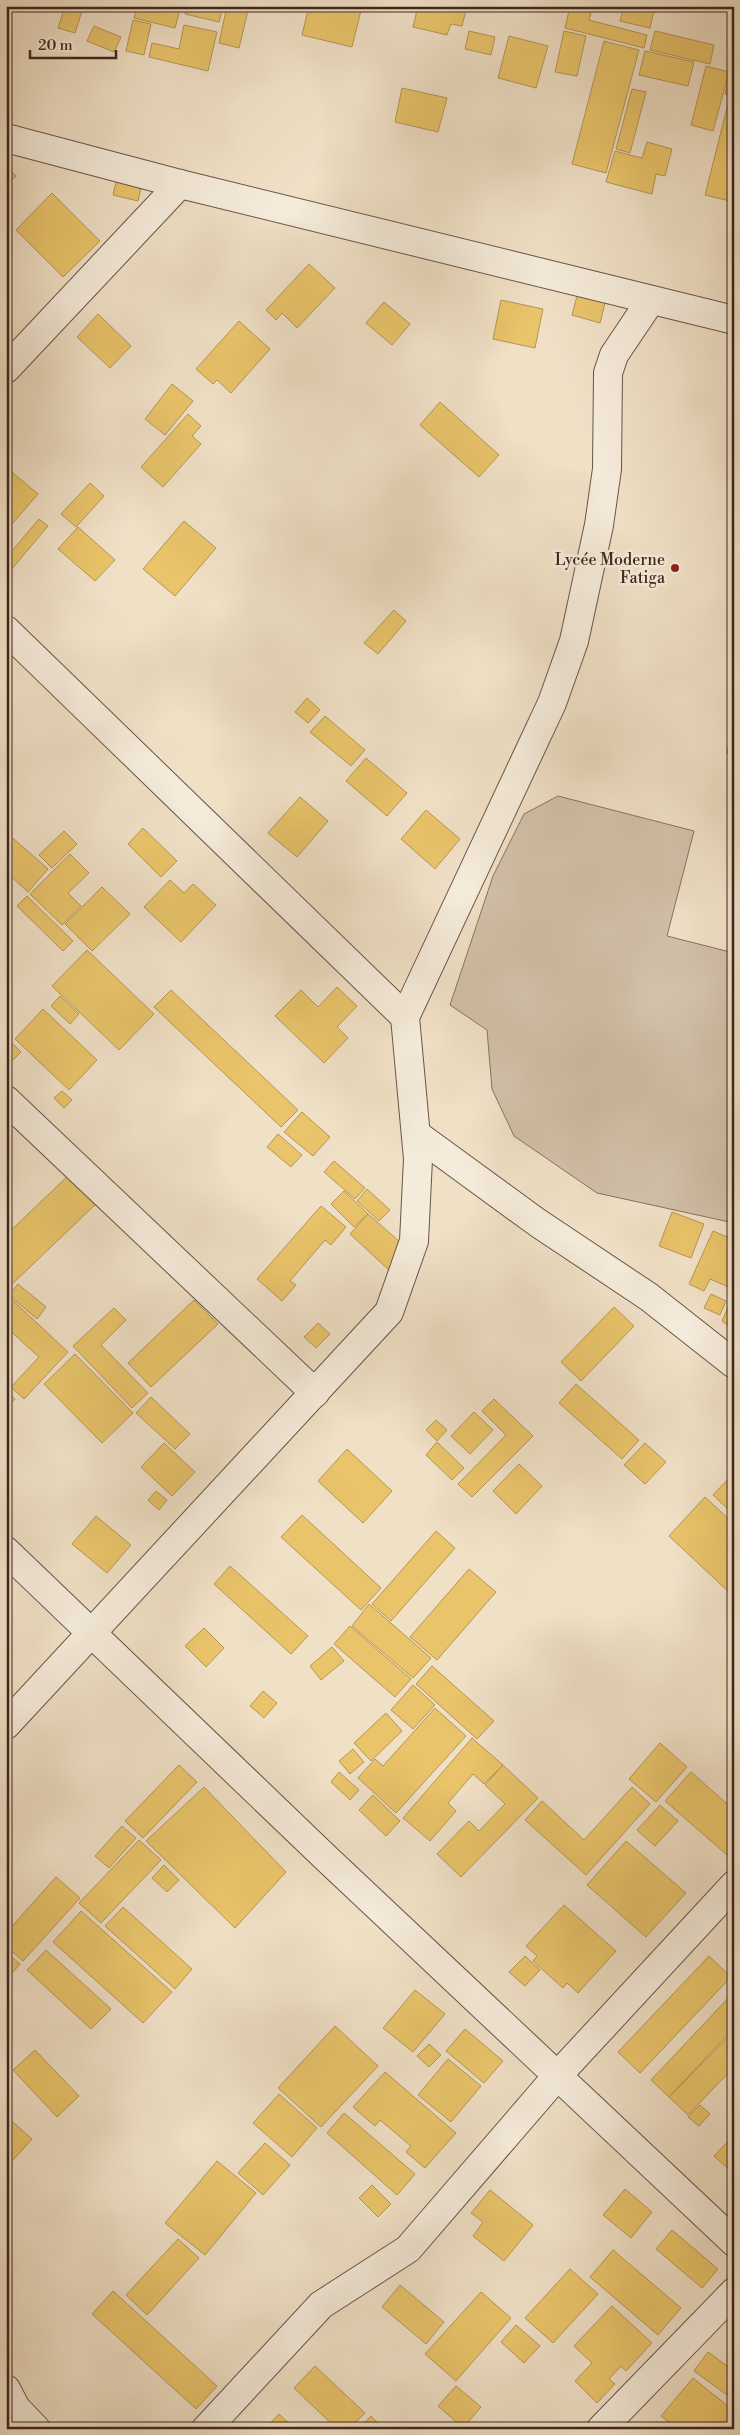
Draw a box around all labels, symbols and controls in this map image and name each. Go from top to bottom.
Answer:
scale bar [30,28,116,60]
text: 20 m [38,36,73,55]
place label: Lycée Moderne Fatiga [555,550,666,588]
marker: Lycée Moderne Fatiga [669,562,681,574]

